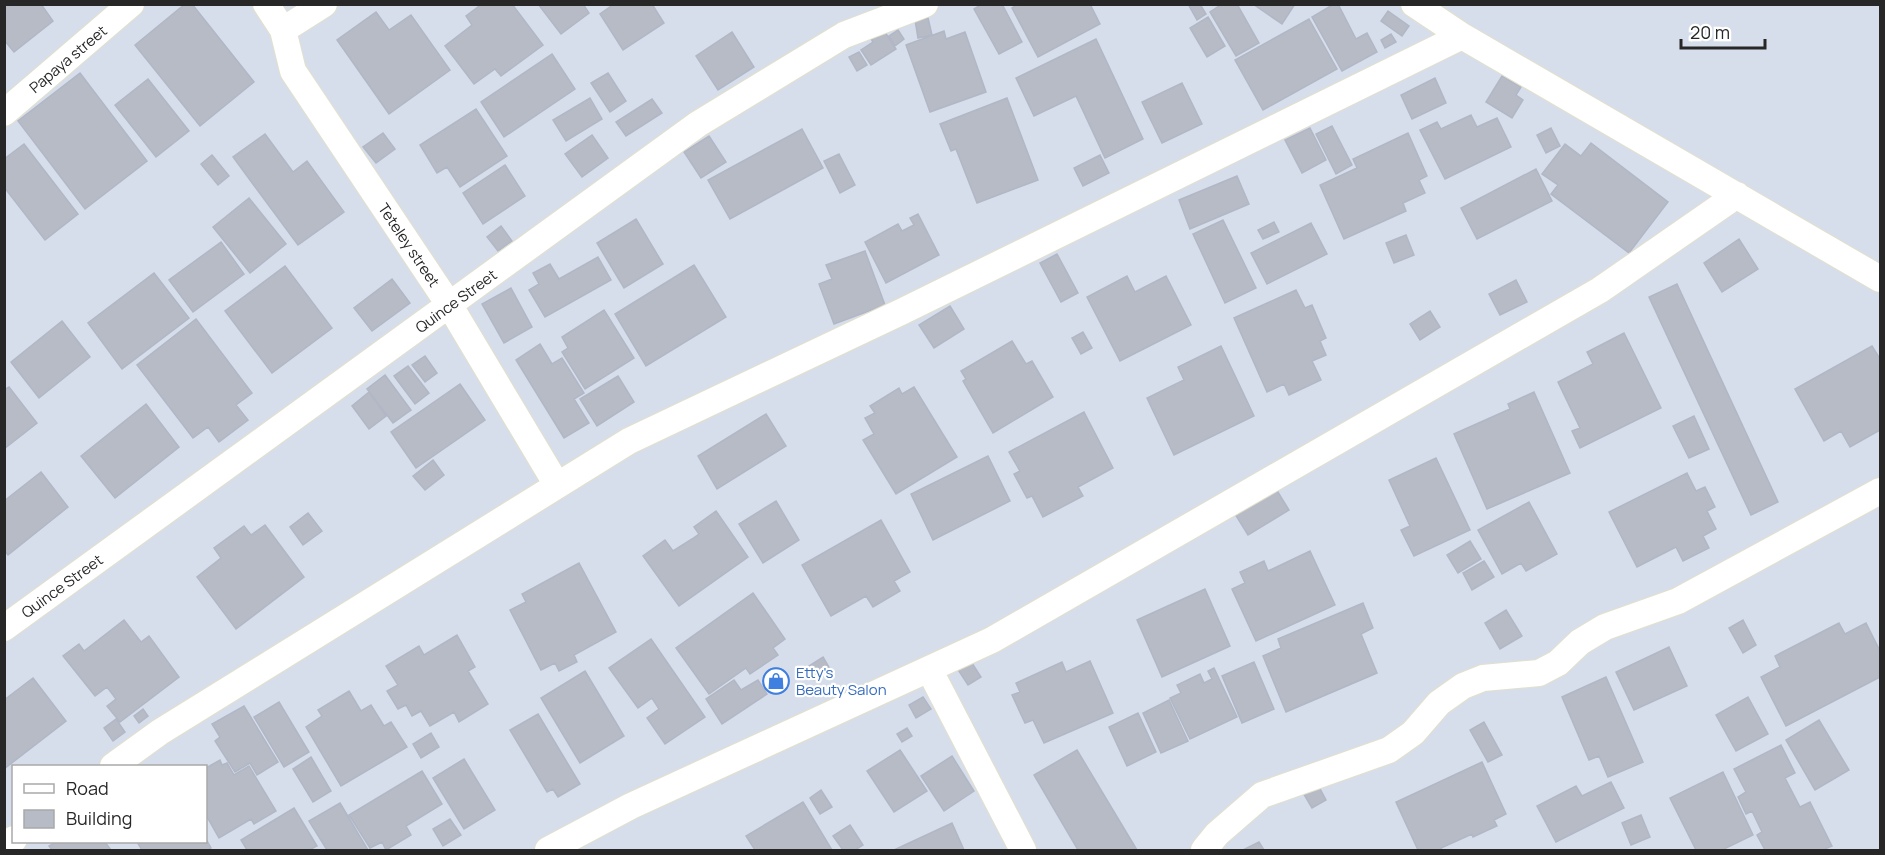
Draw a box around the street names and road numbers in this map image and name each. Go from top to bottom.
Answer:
street label: Papaya street [25,20,111,98]
street label: Teteley street [373,199,445,291]
street label: Quince Street [411,264,501,338]
street label: Quince Street [17,549,107,623]

